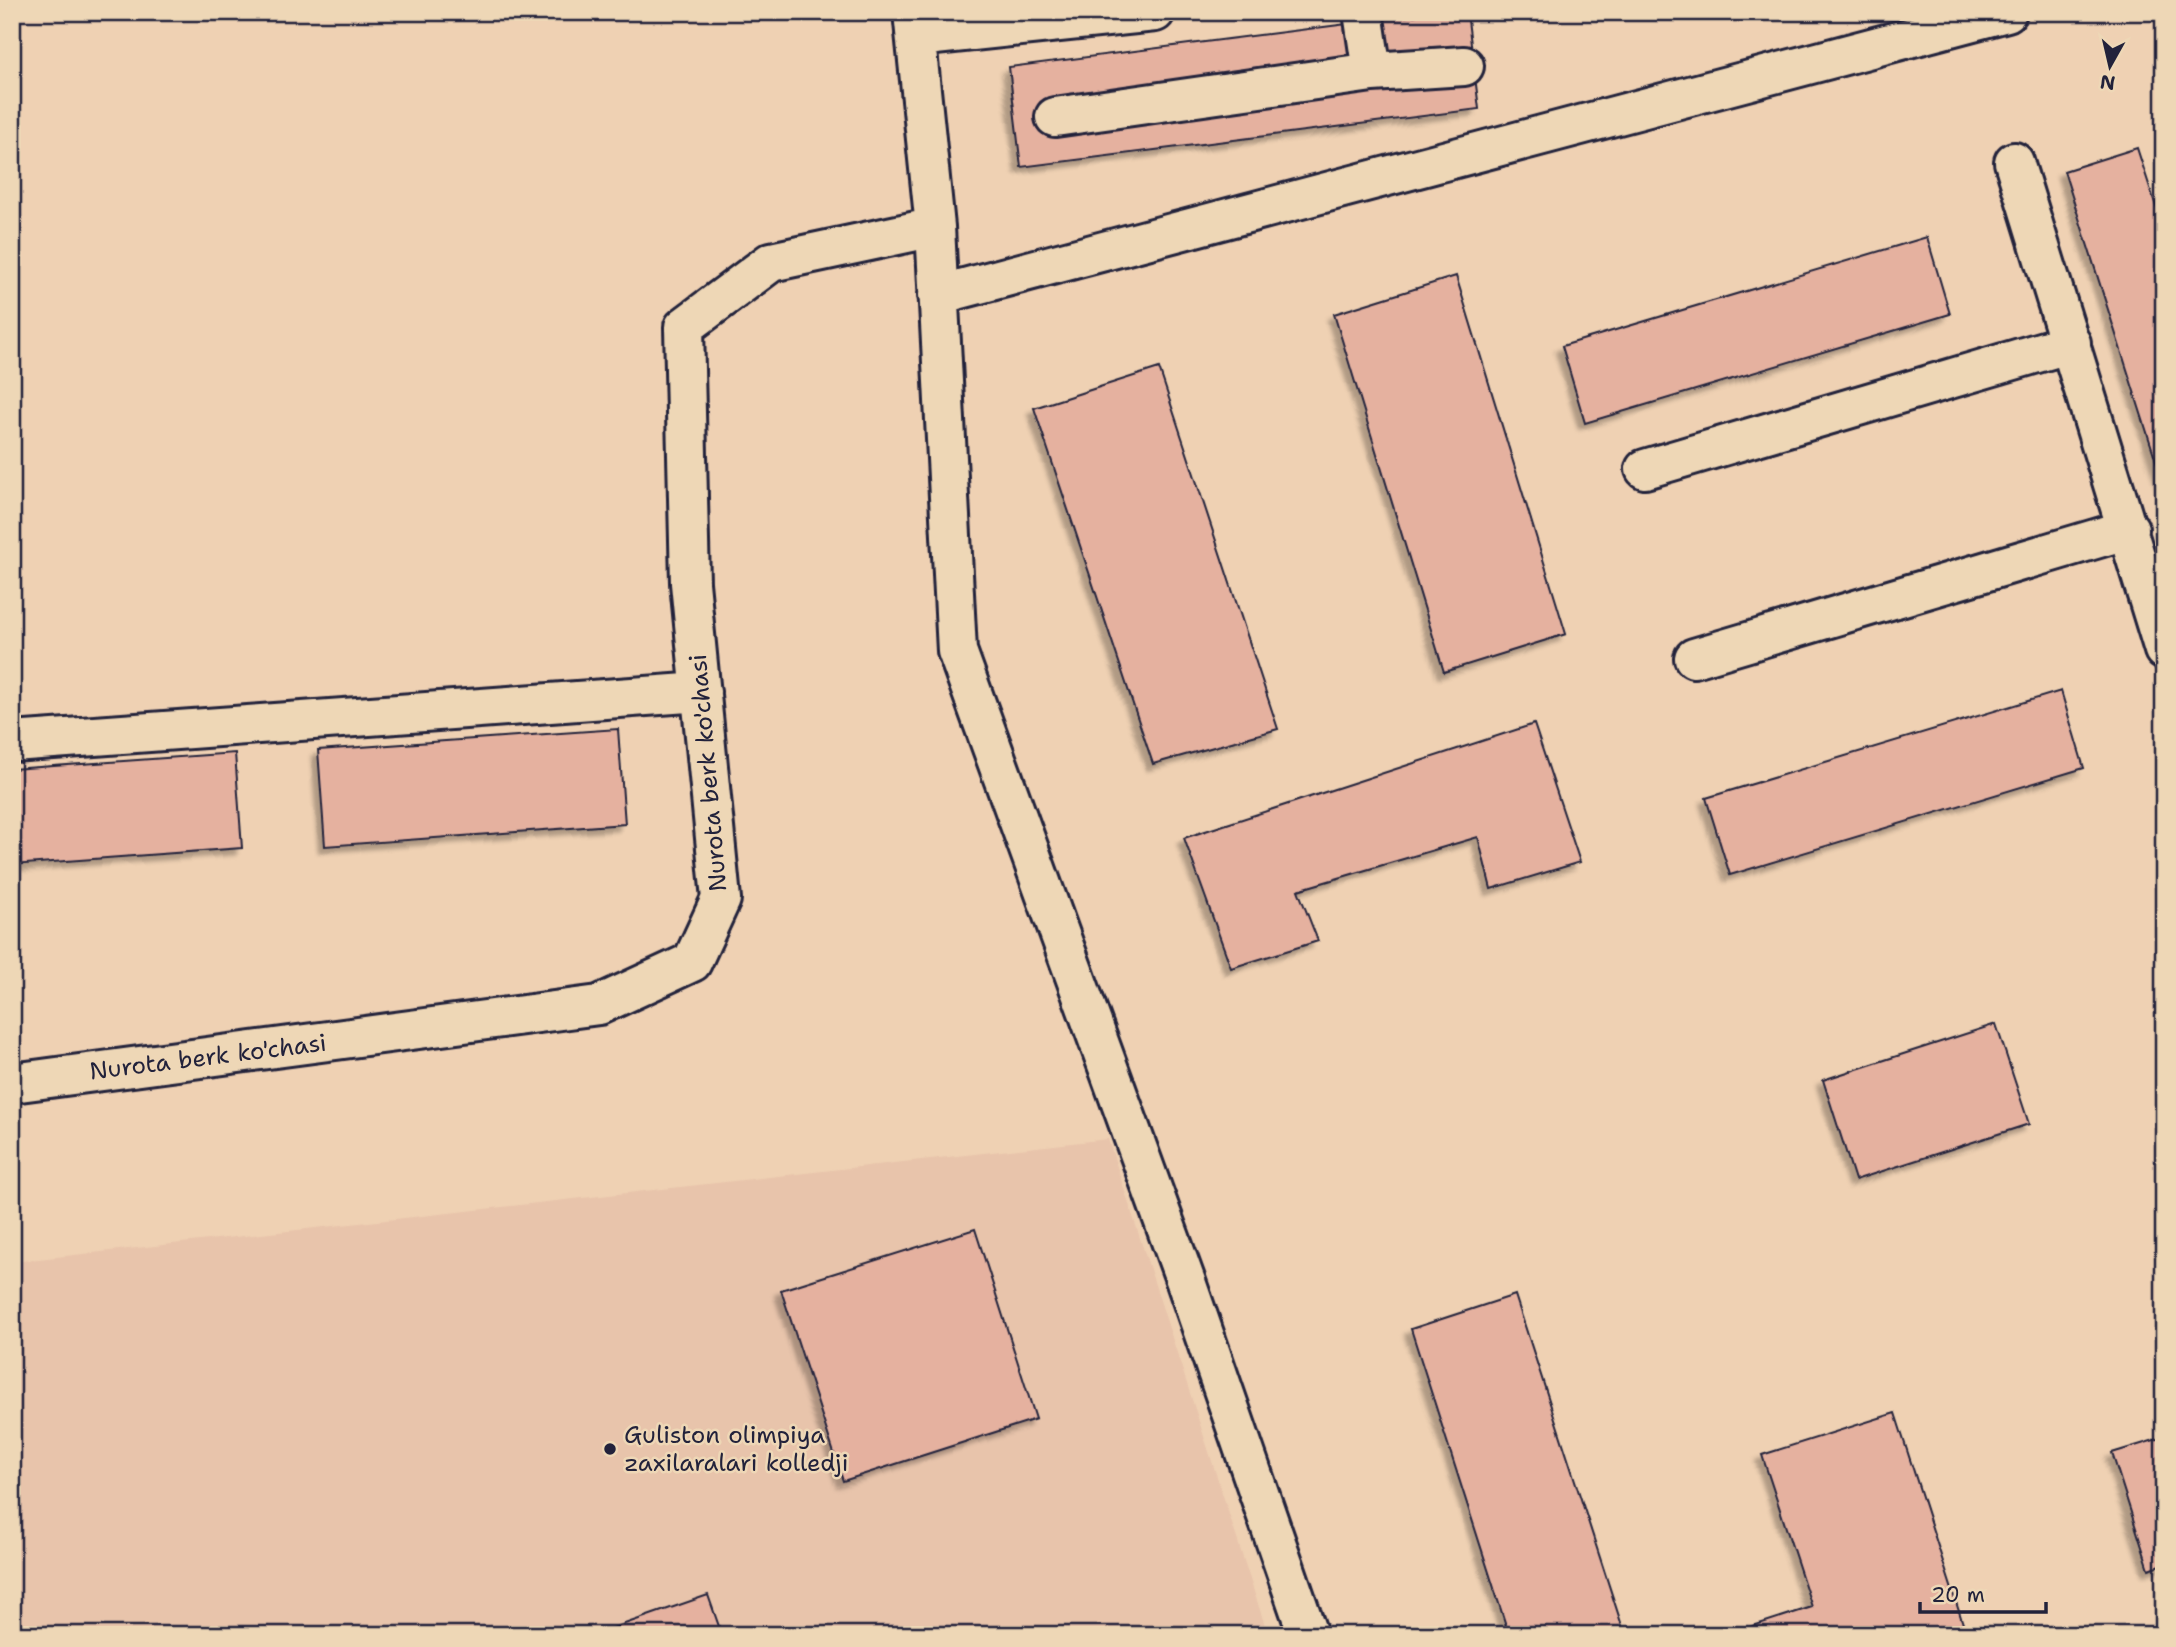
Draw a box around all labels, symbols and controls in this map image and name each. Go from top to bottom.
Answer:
north arrow [2074,32,2144,102]
text: N [2099,69,2117,96]
street label: Nurota berk ko'chasi [682,653,734,893]
street label: Nurota berk ko'chasi [88,1027,328,1087]
place label: Guliston olimpiya zaxilaralari kolledji [624,1419,849,1479]
marker: Guliston olimpiya zaxilaralari kolledji [602,1441,618,1457]
scale bar [1920,1570,2046,1614]
text: 20 m [1931,1581,1985,1609]

